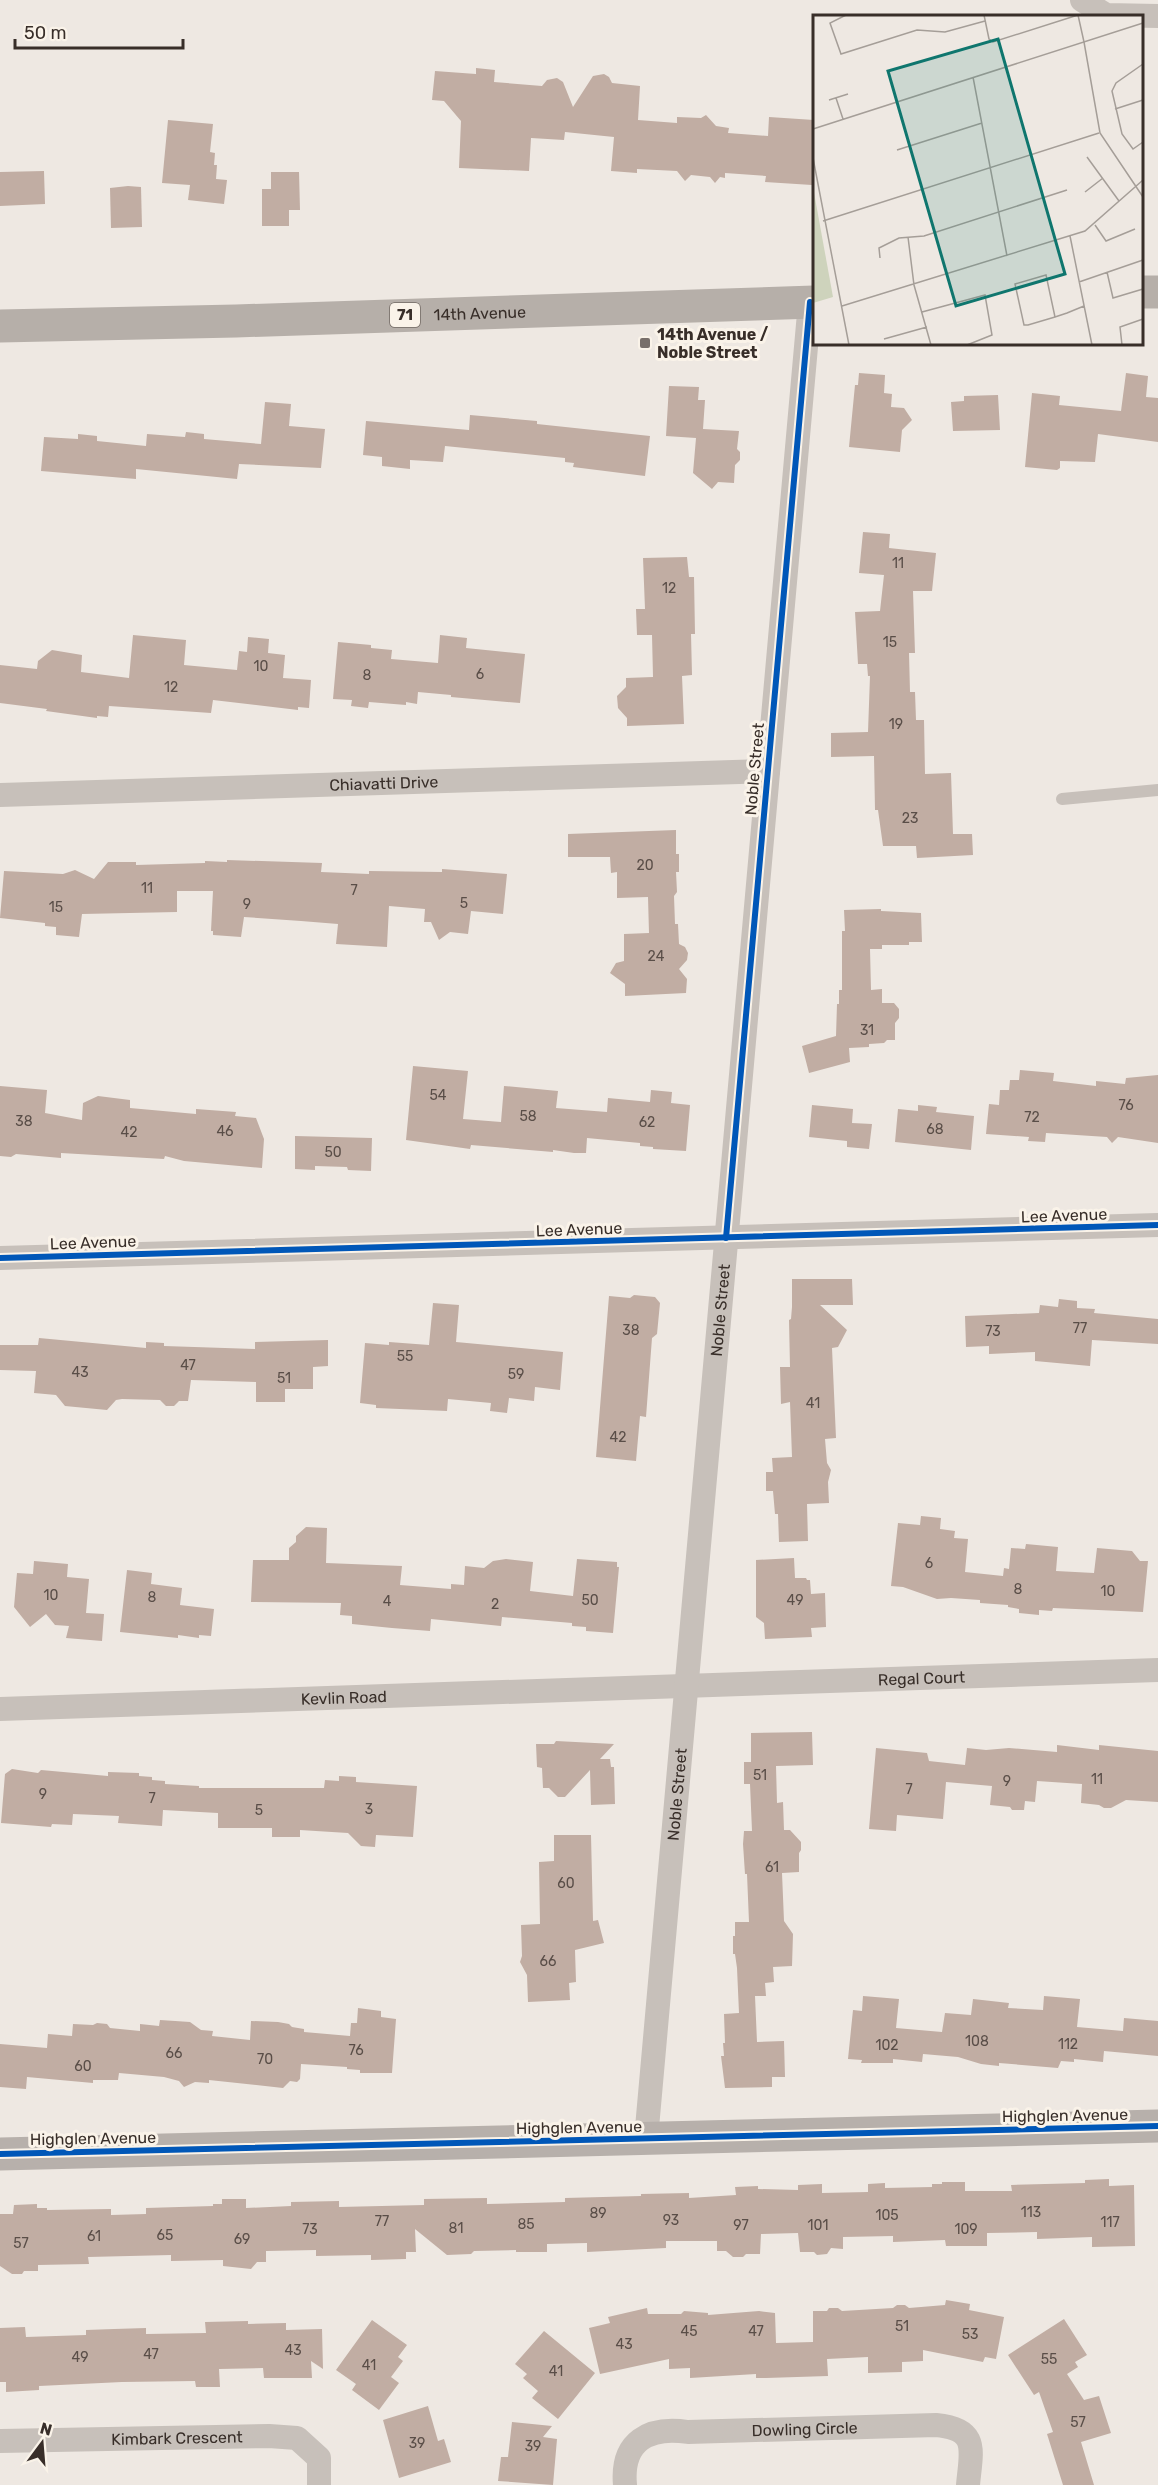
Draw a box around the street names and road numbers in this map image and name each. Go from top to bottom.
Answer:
street label: 14th Avenue [433,302,526,324]
road number: 71 [390,303,420,327]
street label: Noble Street [741,722,768,816]
street label: Chiavatti Drive [329,772,439,795]
street label: Lee Avenue [1021,1204,1108,1226]
street label: Lee Avenue [536,1218,623,1240]
street label: Lee Avenue [50,1231,137,1253]
street label: Noble Street [707,1263,734,1357]
street label: Regal Court [877,1667,966,1689]
street label: Kevlin Road [300,1687,387,1709]
street label: Noble Street [664,1747,691,1842]
street label: Highglen Avenue [1002,2105,1128,2126]
street label: Highglen Avenue [516,2117,642,2138]
street label: Highglen Avenue [30,2128,156,2149]
street label: Dowling Circle [751,2418,858,2440]
street label: Kimbark Crescent [111,2427,243,2449]

